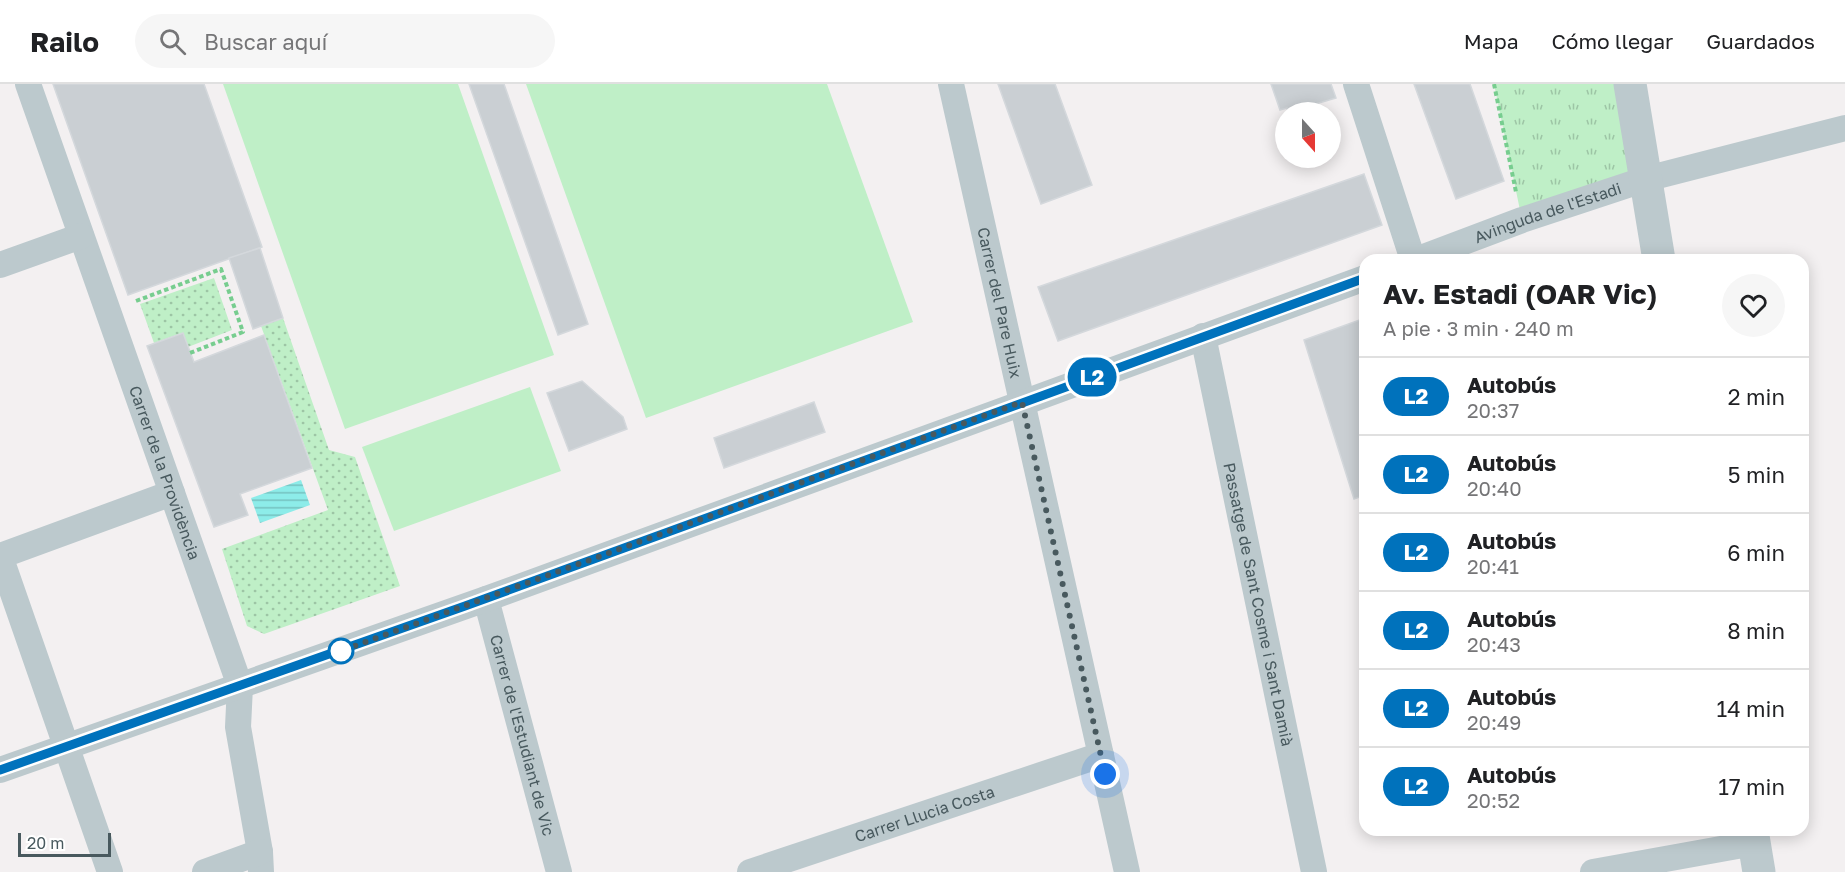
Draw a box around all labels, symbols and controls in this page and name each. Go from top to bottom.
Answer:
search box [135,14,555,68]
text: Railo [30,25,99,58]
icon: search [156,25,189,58]
text: Buscar aquí [204,28,327,55]
text: Mapa [1464,28,1519,54]
text: Cómo llegar [1552,28,1673,54]
text: Guardados [1706,28,1815,54]
north arrow [1275,102,1341,168]
map controls [1275,102,1341,168]
street label: Avinguda de l'Estadi [1471,178,1624,247]
street label: Carrer del Pare Huix [973,225,1026,380]
button: heart [1722,274,1785,337]
text: Av. Estadi (OAR Vic) [1383,277,1657,310]
text: A pie · 3 min · 240 m [1383,316,1574,340]
line badge: L2 [1065,358,1119,396]
text: L2 [1080,364,1104,390]
text: Autobús [1467,371,1556,398]
street label: Carrer de la Providència [125,383,205,562]
text: L2 [1404,383,1428,409]
text: 2 min [1728,383,1785,410]
text: 20:37 [1467,398,1519,422]
text: Autobús [1467,449,1556,476]
street label: Passatge de Sant Cosme i Sant Damià [1219,461,1298,748]
text: L2 [1404,461,1428,487]
text: 5 min [1728,461,1785,488]
text: 20:40 [1467,476,1522,500]
text: Autobús [1467,527,1556,554]
text: L2 [1404,539,1428,565]
text: 6 min [1727,539,1785,566]
text: 20:41 [1467,554,1519,578]
text: Autobús [1467,605,1556,632]
text: L2 [1404,617,1428,643]
text: 8 min [1727,617,1785,644]
street label: Carrer de l'Estudiant de Vic [486,632,559,838]
text: 20:43 [1467,632,1521,656]
unlabelled marker [328,638,354,664]
text: Autobús [1467,683,1556,710]
text: L2 [1404,695,1428,721]
text: 14 min [1717,695,1785,722]
text: 20:49 [1467,710,1521,734]
your location [1090,759,1120,789]
text: Autobús [1467,761,1556,788]
text: L2 [1404,773,1428,799]
text: 17 min [1718,773,1785,800]
street label: Carrer Llucia Costa [852,781,997,846]
text: 20:52 [1467,788,1520,812]
scale bar [18,830,111,858]
text: 20 m [27,833,64,853]

